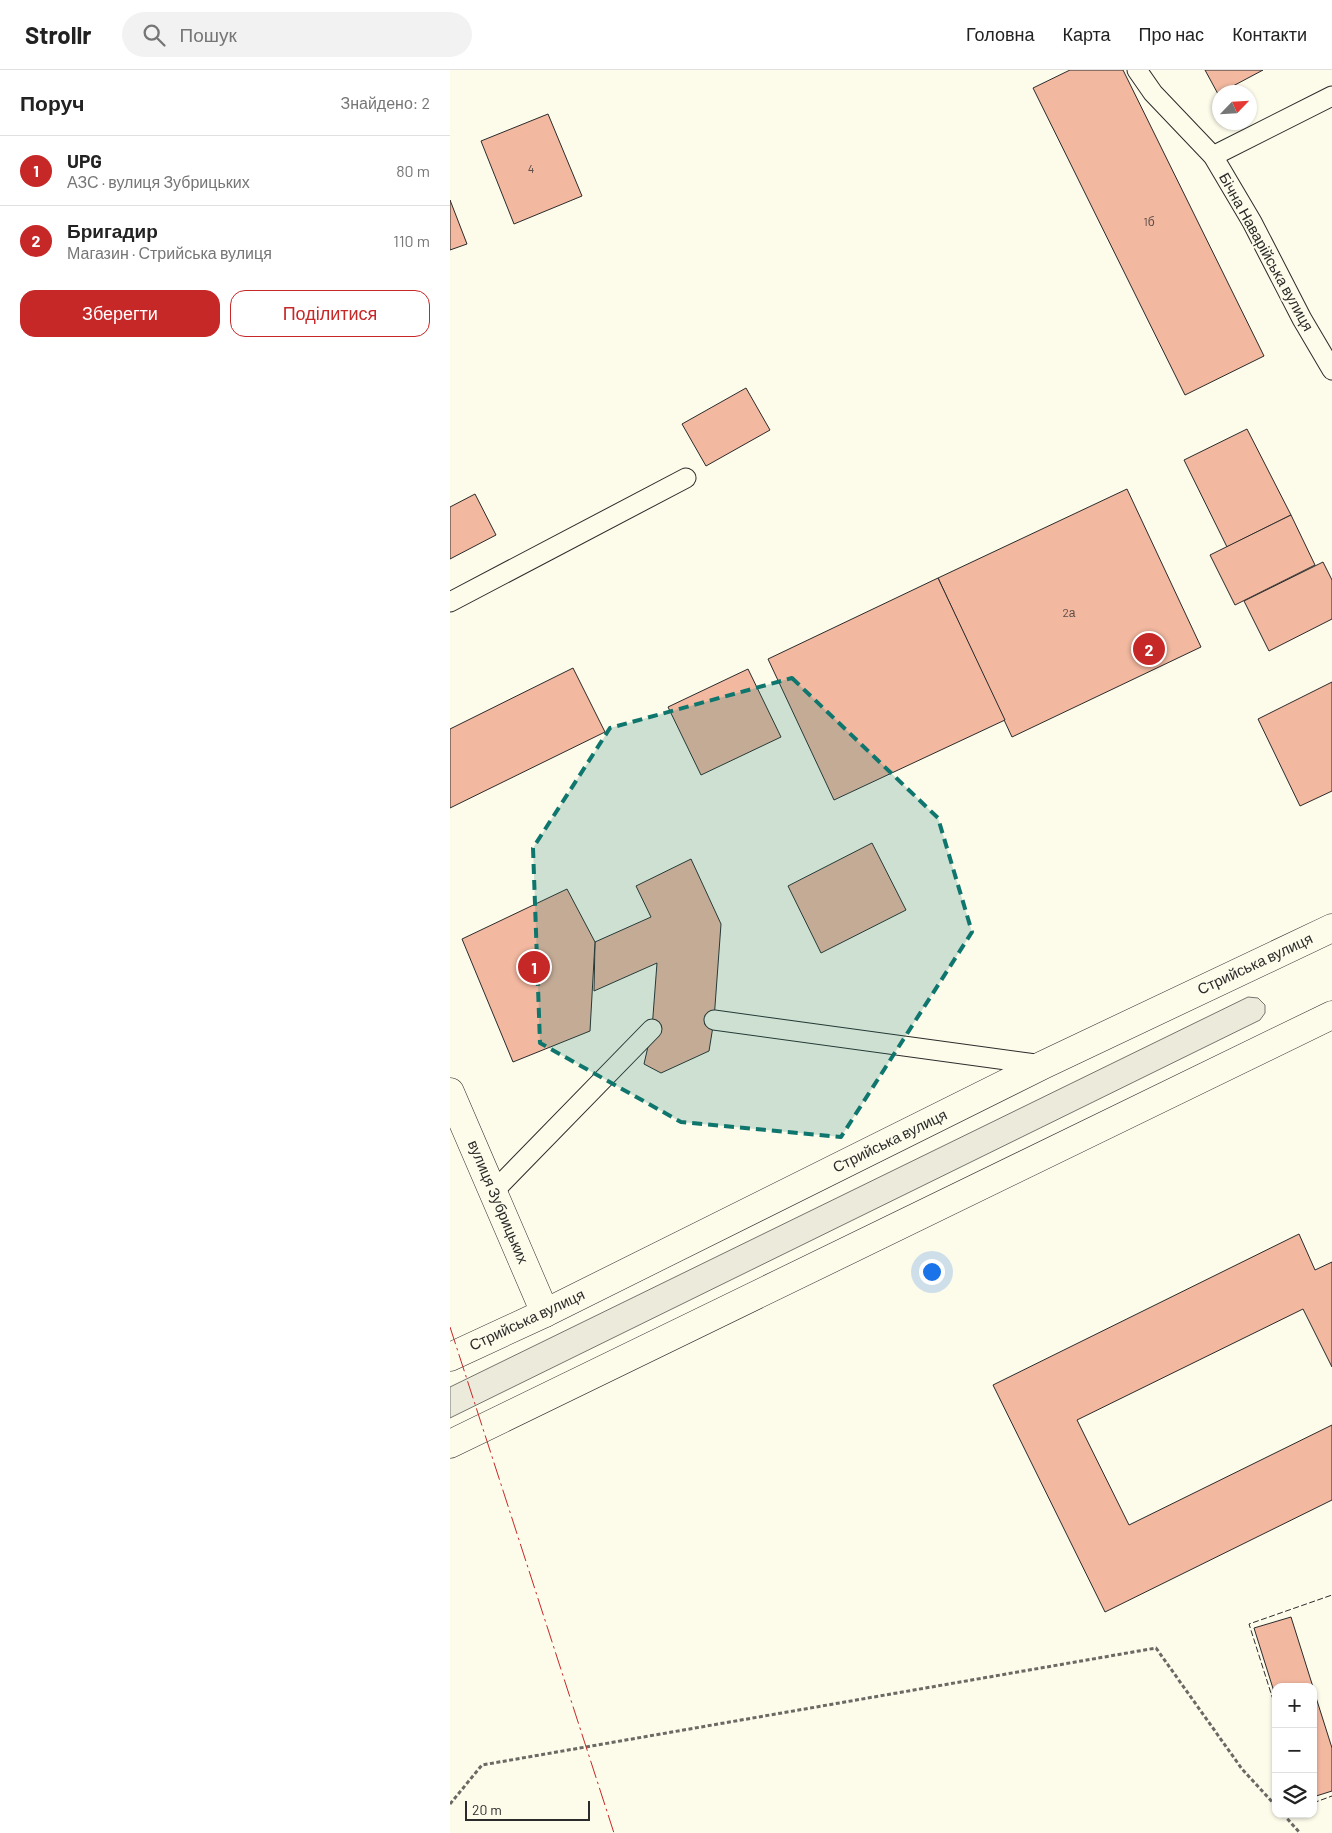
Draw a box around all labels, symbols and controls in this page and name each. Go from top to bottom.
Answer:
search box [122,12,472,57]
text: Strollr [25,20,92,49]
icon: search [140,21,168,49]
text: Пошук [180,23,237,46]
text: Головна [966,23,1034,45]
text: Карта [1062,23,1111,45]
text: Про нас [1139,23,1204,45]
text: Контакти [1232,23,1307,45]
north arrow [1212,85,1257,130]
text: Поруч [20,90,84,115]
text: Знайдено: 2 [340,93,430,112]
text: UPG [67,149,102,172]
text: 1 [33,161,39,180]
text: 80 m [396,161,430,180]
house number: 4 [528,161,534,175]
street label: Бічна Наварійська вулиця [1216,169,1318,334]
text: АЗС · вулиця Зубрицьких [67,172,250,191]
house number: 1б [1143,214,1155,228]
text: Бригадир [67,219,158,242]
text: 2 [32,231,40,250]
text: 110 m [393,231,430,250]
text: Магазин · Стрийська вулиця [67,243,272,262]
button: Зберегти [20,290,220,337]
button: Поділитися [230,290,430,337]
house number: 2а [1062,605,1076,619]
pin: 2 [1133,630,1165,668]
street label: Стрийська вулиця [1194,929,1315,998]
pin: 1 [518,948,550,986]
street label: Стрийська вулиця [829,1105,950,1176]
street label: вулиця Зубрицьких [465,1137,533,1267]
your location [919,1259,945,1285]
street label: Стрийська вулиця [466,1285,587,1354]
map controls [1272,1683,1317,1818]
button: + [1272,1683,1317,1728]
button: − [1272,1728,1317,1773]
button: layers [1272,1773,1317,1818]
scale bar [465,1798,590,1821]
text: 20 m [472,1801,502,1818]

